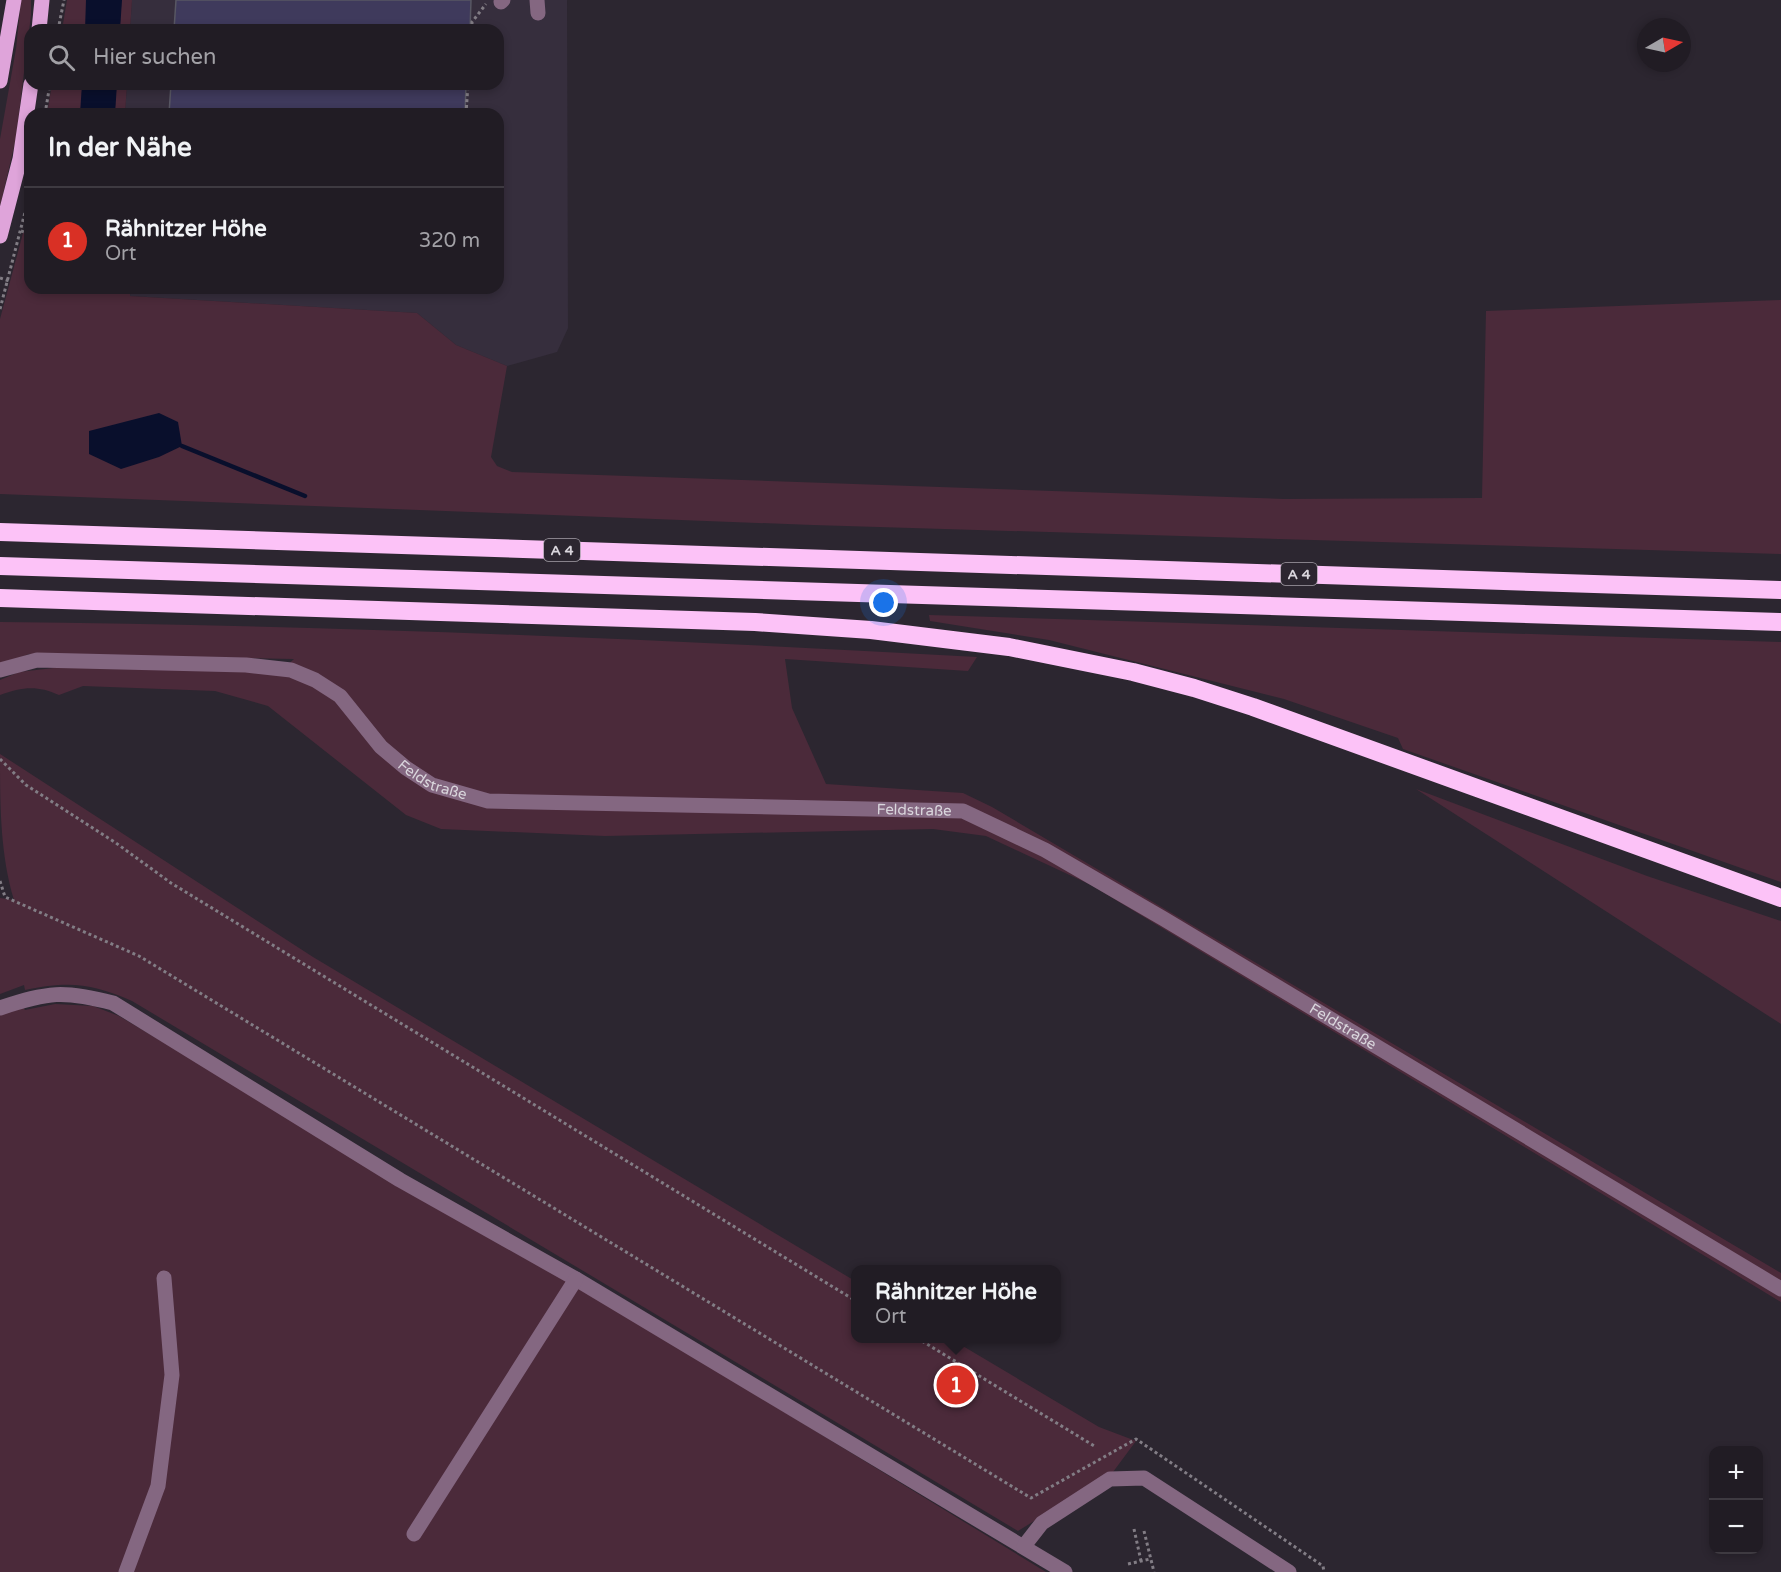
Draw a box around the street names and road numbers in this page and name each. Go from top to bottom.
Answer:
road number: A 4 [544,539,580,561]
road number: A 4 [1281,563,1317,585]
street label: Feldstraße [394,756,469,804]
street label: Feldstraße [877,800,952,820]
street label: Feldstraße [1306,999,1380,1053]

